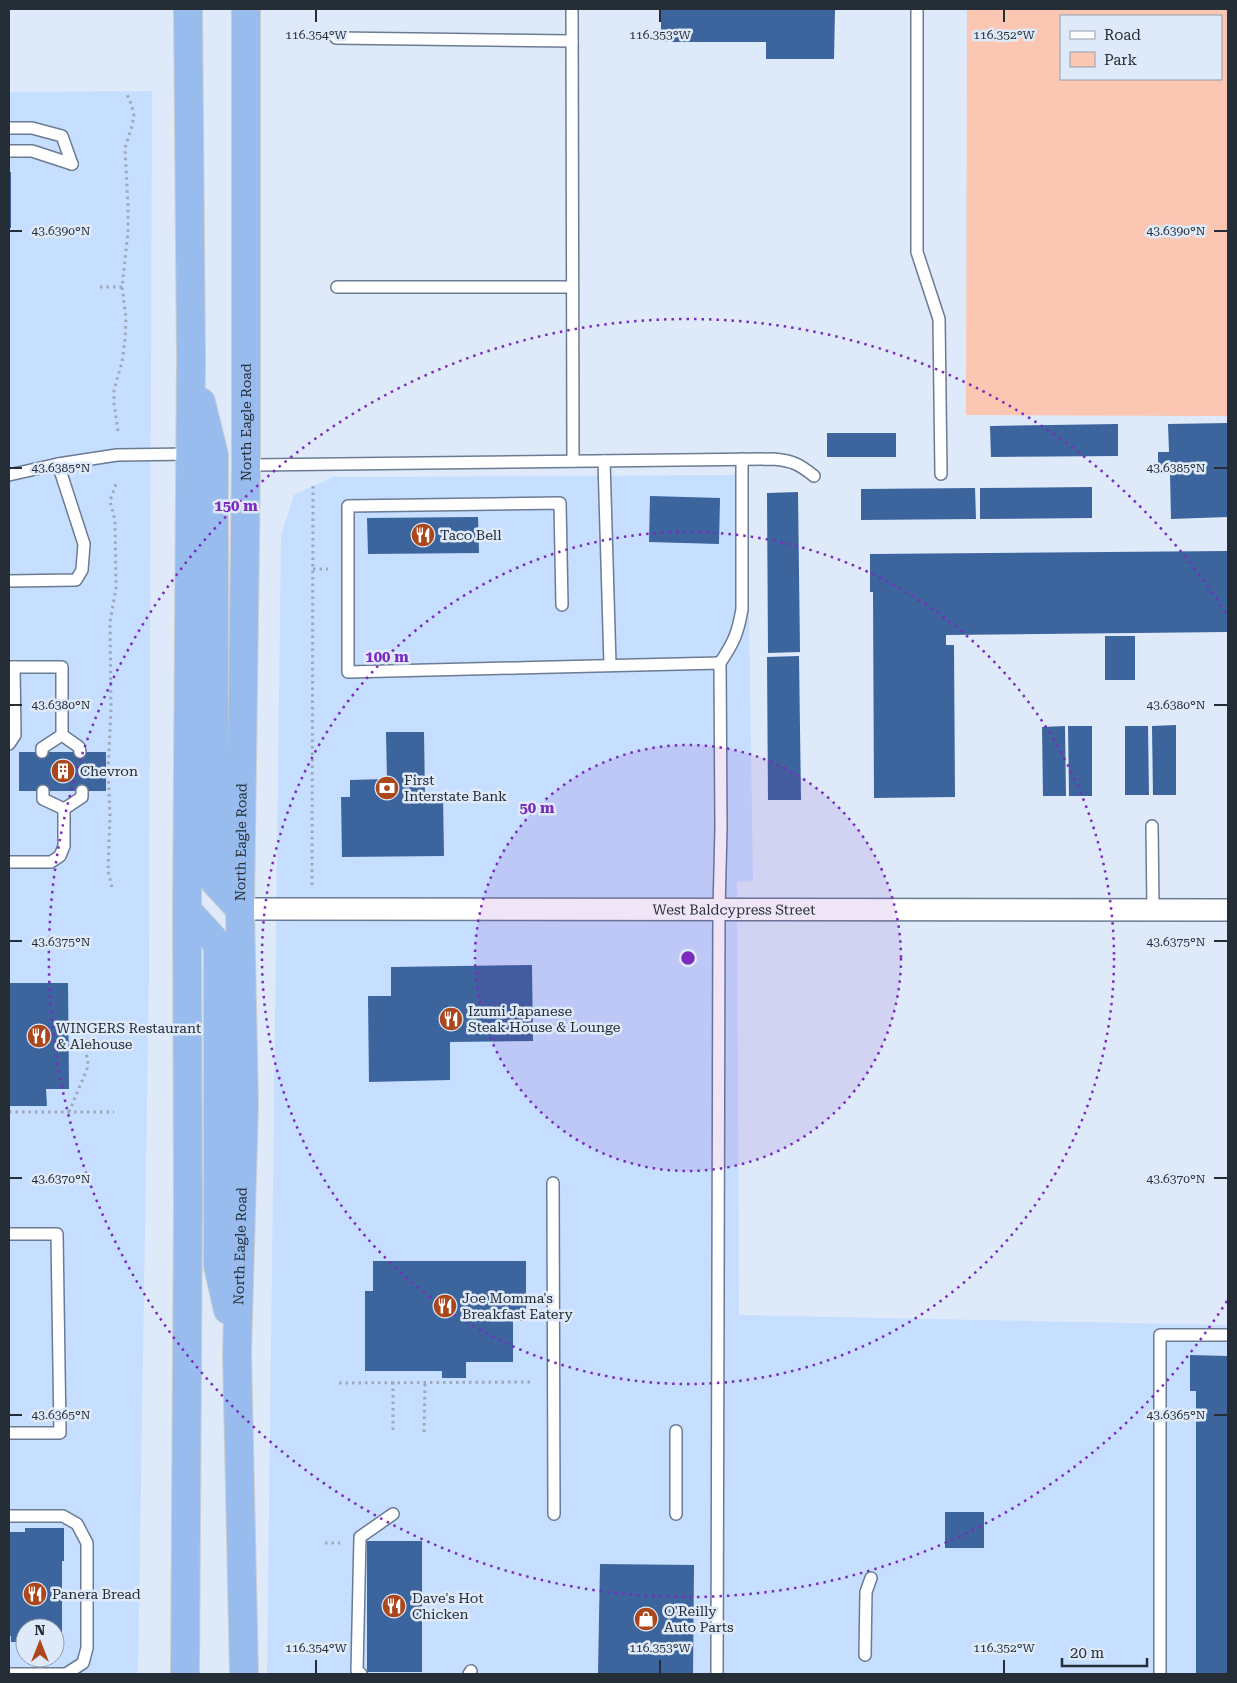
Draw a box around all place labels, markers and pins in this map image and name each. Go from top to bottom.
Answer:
restaurant icon: Taco Bell [410,522,436,548]
place label: Taco Bell [440,527,502,543]
building icon: Chevron [50,758,76,784]
place label: Chevron [80,763,138,779]
place label: First Interstate Bank [404,772,507,804]
bank icon: First Interstate Bank [374,775,400,801]
centre of rings [679,949,697,967]
place label: Izumi Japanese Steak House & Lounge [468,1003,621,1035]
restaurant icon: Izumi Japanese Steak House & Lounge [438,1006,464,1032]
place label: WINGERS Restaurant & Alehouse [56,1020,201,1052]
restaurant icon: WINGERS Restaurant & Alehouse [26,1023,52,1049]
place label: Joe Momma's Breakfast Eatery [462,1290,573,1322]
restaurant icon: Joe Momma's Breakfast Eatery [432,1293,458,1319]
restaurant icon: Panera Bread [22,1581,48,1607]
place label: Panera Bread [52,1586,141,1602]
place label: Dave's Hot Chicken [412,1590,484,1622]
restaurant icon: Dave's Hot Chicken [381,1593,407,1619]
place label: O'Reilly Auto Parts [664,1603,734,1635]
shop icon: O'Reilly Auto Parts [633,1606,659,1632]

